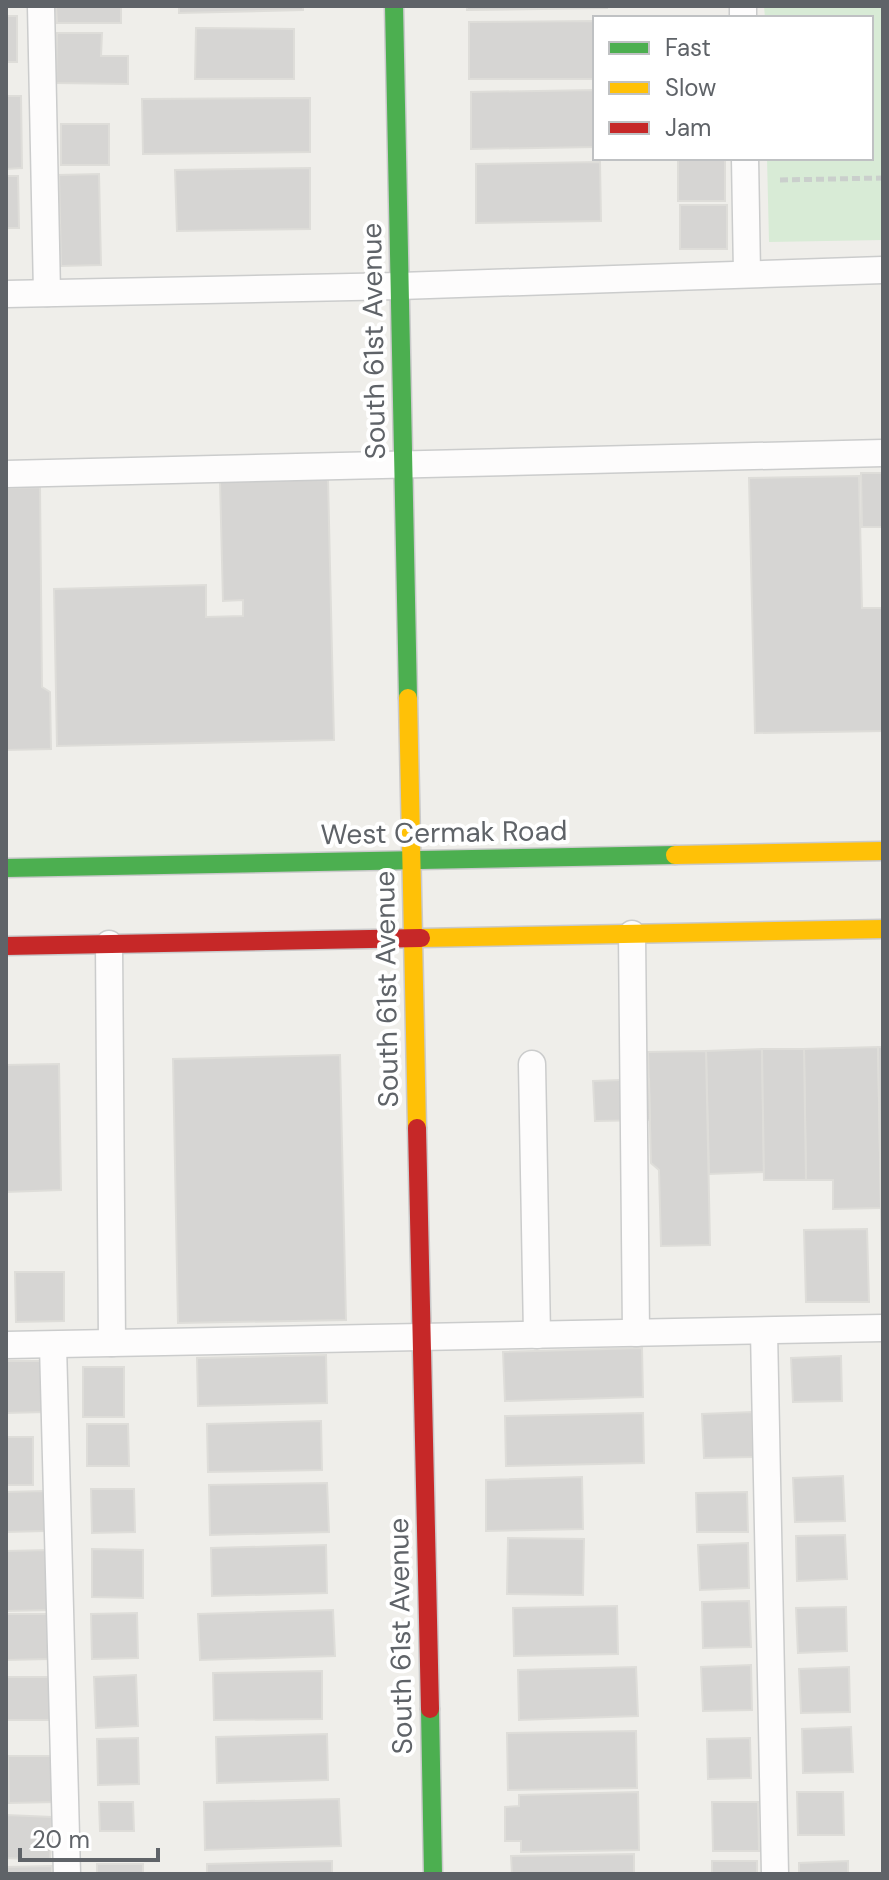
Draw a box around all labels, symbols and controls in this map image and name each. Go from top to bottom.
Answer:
legend [593,16,873,160]
text: Fast [665,32,711,63]
text: Slow [665,72,716,103]
text: Jam [665,112,711,143]
street label: South 61st Avenue [353,222,394,460]
street label: West Cermak Road [320,812,568,853]
street label: South 61st Avenue [366,870,407,1108]
street label: South 61st Avenue [380,1517,421,1755]
scale bar [20,1812,158,1862]
text: 20 m [32,1824,90,1855]

